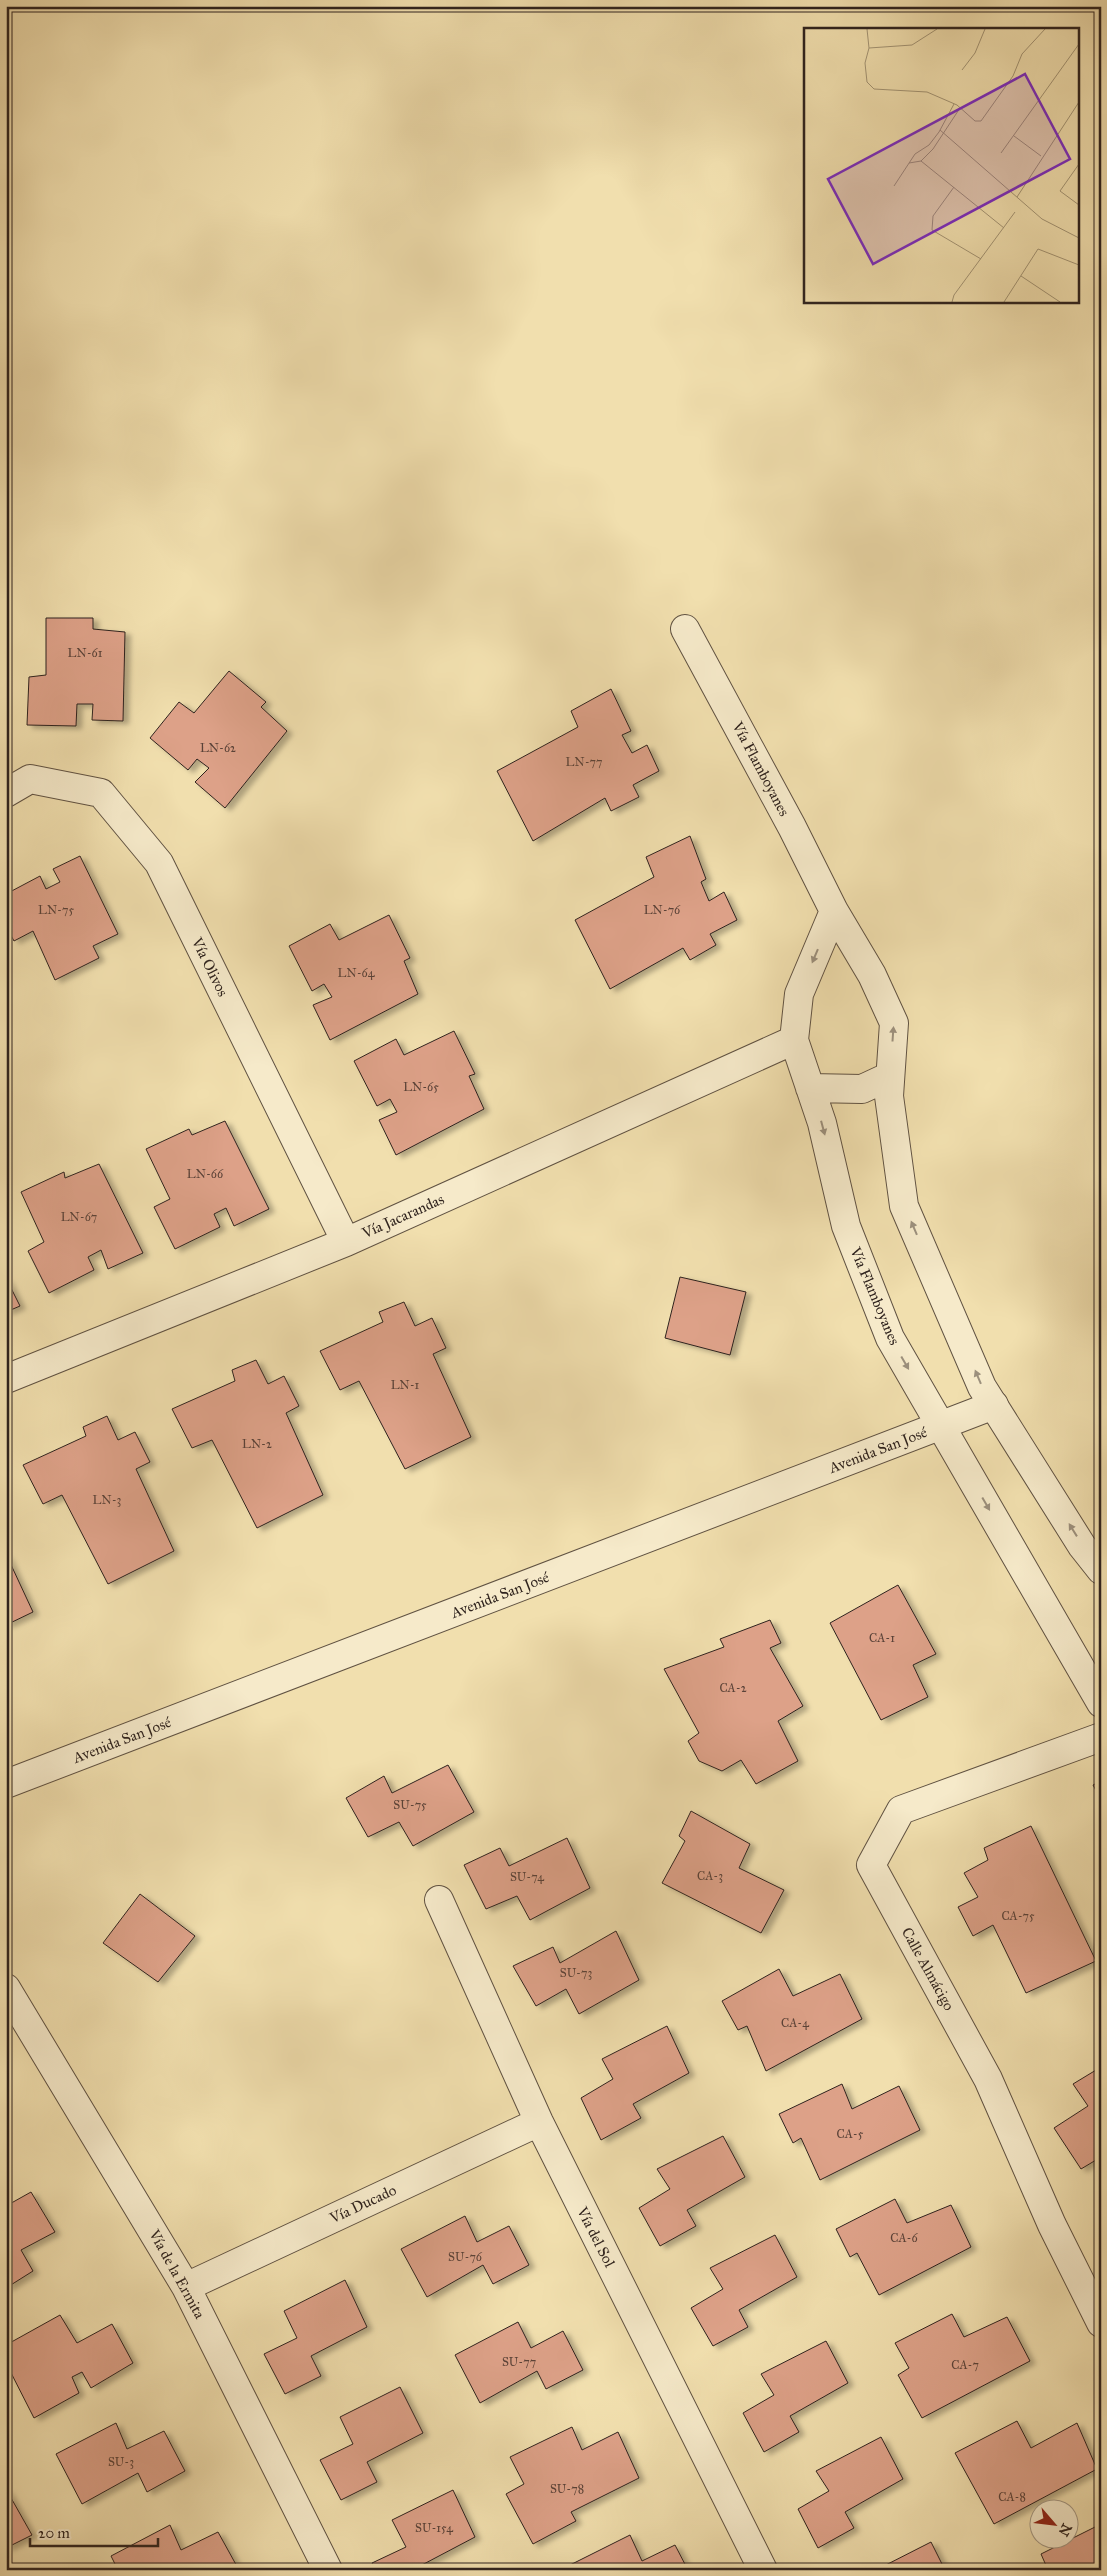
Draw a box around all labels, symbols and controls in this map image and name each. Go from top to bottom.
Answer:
inset map [804,28,1080,302]
house number: LN-61 [68,646,103,660]
street label: Vía Flamboyanes [728,718,793,819]
house number: LN-62 [200,741,236,755]
house number: LN-77 [566,755,602,769]
house number: LN-75 [38,903,74,917]
house number: LN-76 [644,903,681,917]
street label: Vía Olivos [188,934,232,999]
one-way arrow [811,949,819,964]
house number: LN-64 [338,966,375,980]
one-way arrow [889,1025,897,1041]
house number: LN-65 [403,1080,439,1094]
one-way arrow [819,1121,827,1136]
house number: LN-66 [187,1167,224,1181]
street label: Vía Jacarandas [358,1190,447,1243]
house number: LN-67 [61,1210,97,1224]
one-way arrow [909,1221,917,1235]
street label: Vía Flamboyanes [846,1244,904,1348]
one-way arrow [901,1356,909,1371]
one-way arrow [974,1370,982,1384]
house number: LN-1 [391,1378,420,1392]
street label: Avenida San José [826,1423,931,1478]
house number: LN-2 [242,1437,272,1451]
house number: LN-3 [93,1493,122,1507]
one-way arrow [982,1497,990,1511]
one-way arrow [1068,1524,1077,1537]
street label: Avenida San José [448,1568,553,1623]
house number: CA-1 [869,1631,895,1645]
house number: CA-2 [719,1681,747,1695]
street label: Avenida San José [70,1713,175,1768]
house number: SU-75 [393,1798,427,1812]
house number: CA-3 [697,1869,723,1883]
house number: SU-74 [510,1870,544,1884]
house number: CA-75 [1001,1909,1035,1923]
street label: Calle Almácigo [898,1924,958,2014]
house number: SU-73 [560,1966,592,1980]
house number: CA-4 [781,2016,809,2030]
house number: CA-5 [837,2127,864,2141]
street label: Vía Ducado [326,2181,399,2228]
street label: Vía del Sol [573,2203,619,2271]
street label: Vía de la Ermita [145,2225,209,2322]
house number: CA-6 [890,2231,919,2245]
house number: SU-76 [448,2250,483,2264]
house number: SU-77 [502,2355,536,2369]
house number: CA-7 [951,2358,979,2372]
house number: SU-3 [108,2455,134,2469]
house number: SU-78 [550,2482,584,2496]
house number: CA-8 [998,2490,1026,2504]
north arrow [1030,2498,1080,2548]
scale bar [30,2516,158,2548]
house number: SU-154 [415,2521,453,2535]
text: N [1055,2521,1075,2539]
text: 20 m [38,2524,70,2542]

